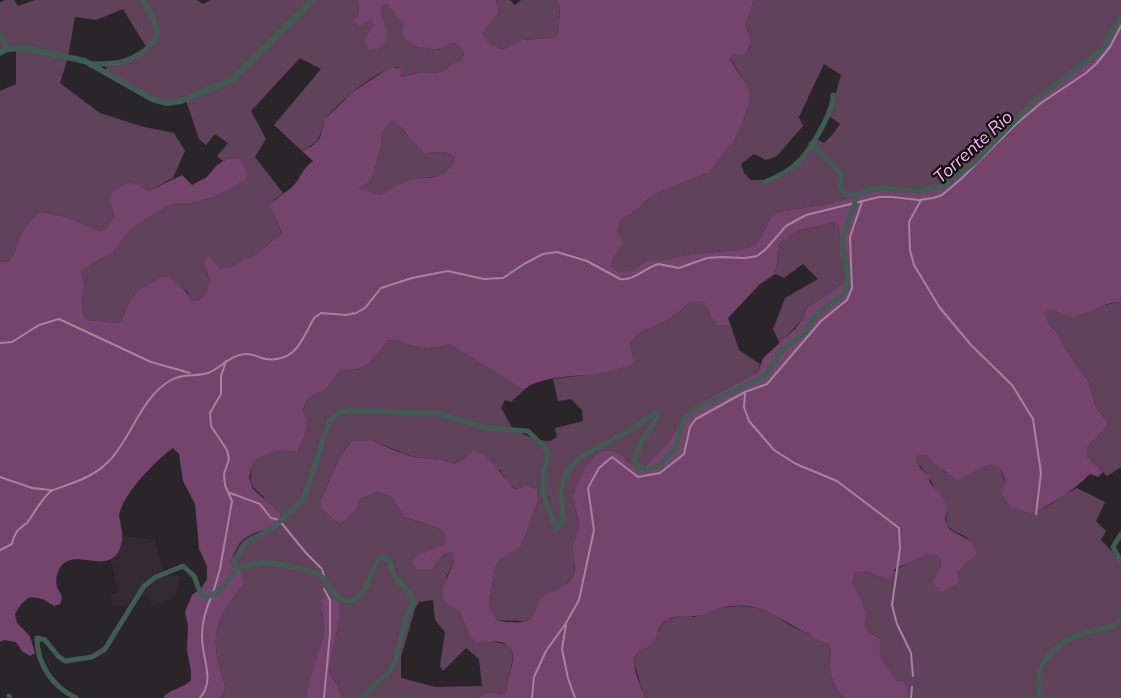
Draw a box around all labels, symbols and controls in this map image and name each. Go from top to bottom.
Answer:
water label: Torrente Rio [928,105,1018,189]

